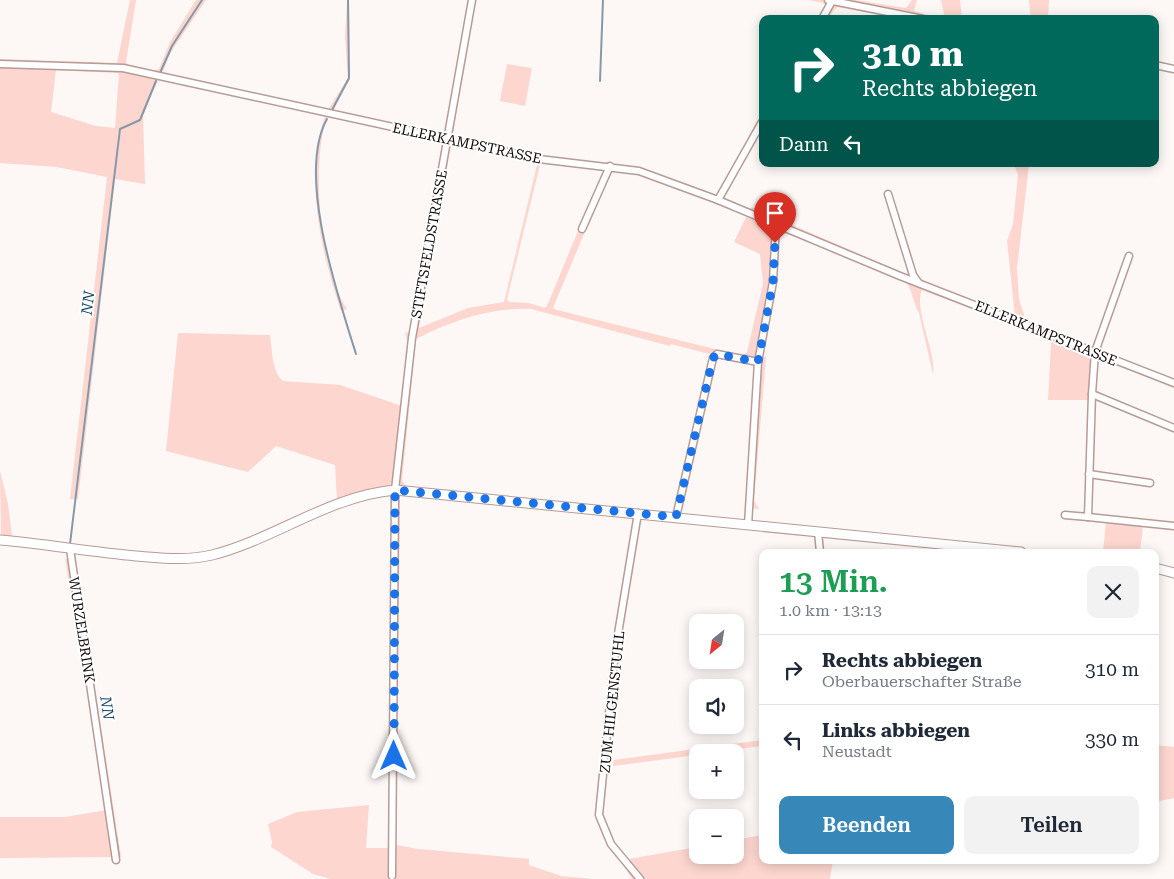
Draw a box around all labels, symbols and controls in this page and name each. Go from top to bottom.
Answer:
text: 310 m [862,34,963,75]
icon: right [779,35,844,100]
text: Rechts abbiegen [862,76,1037,101]
street label: ELLERKAMPSTRASSE [391,119,543,167]
icon: left [839,130,867,158]
text: Dann [779,133,829,156]
street label: STIFTSFELDSTRASSE [408,168,450,319]
pin [754,192,796,243]
icon: arrive [761,199,789,227]
water label: NN [77,289,99,317]
street label: ELLERKAMPSTRASSE [973,297,1119,369]
text: 13 Min. [779,564,888,599]
button: close [1087,566,1139,618]
street label: WURZELBRINK [66,576,98,684]
text: 1.0 km · 13:13 [779,601,882,620]
north arrow [689,614,744,669]
map controls [689,614,744,864]
street label: ZUM HILGENSTUHL [597,630,627,774]
text: Rechts abbiegen [822,649,982,672]
icon: right [779,656,807,684]
text: 310 m [1085,658,1139,681]
text: Oberbauerschafter Straße [822,672,1021,691]
button: sound [689,679,744,734]
water label: NN [96,694,118,722]
text: Links abbiegen [822,719,970,742]
icon: left [779,726,807,754]
text: 330 m [1085,728,1139,751]
position arrow [367,729,419,781]
text: Neustadt [822,742,892,761]
button: + [689,744,744,799]
button: Beenden [779,796,954,854]
button: Teilen [964,796,1139,854]
button: − [689,809,744,864]

